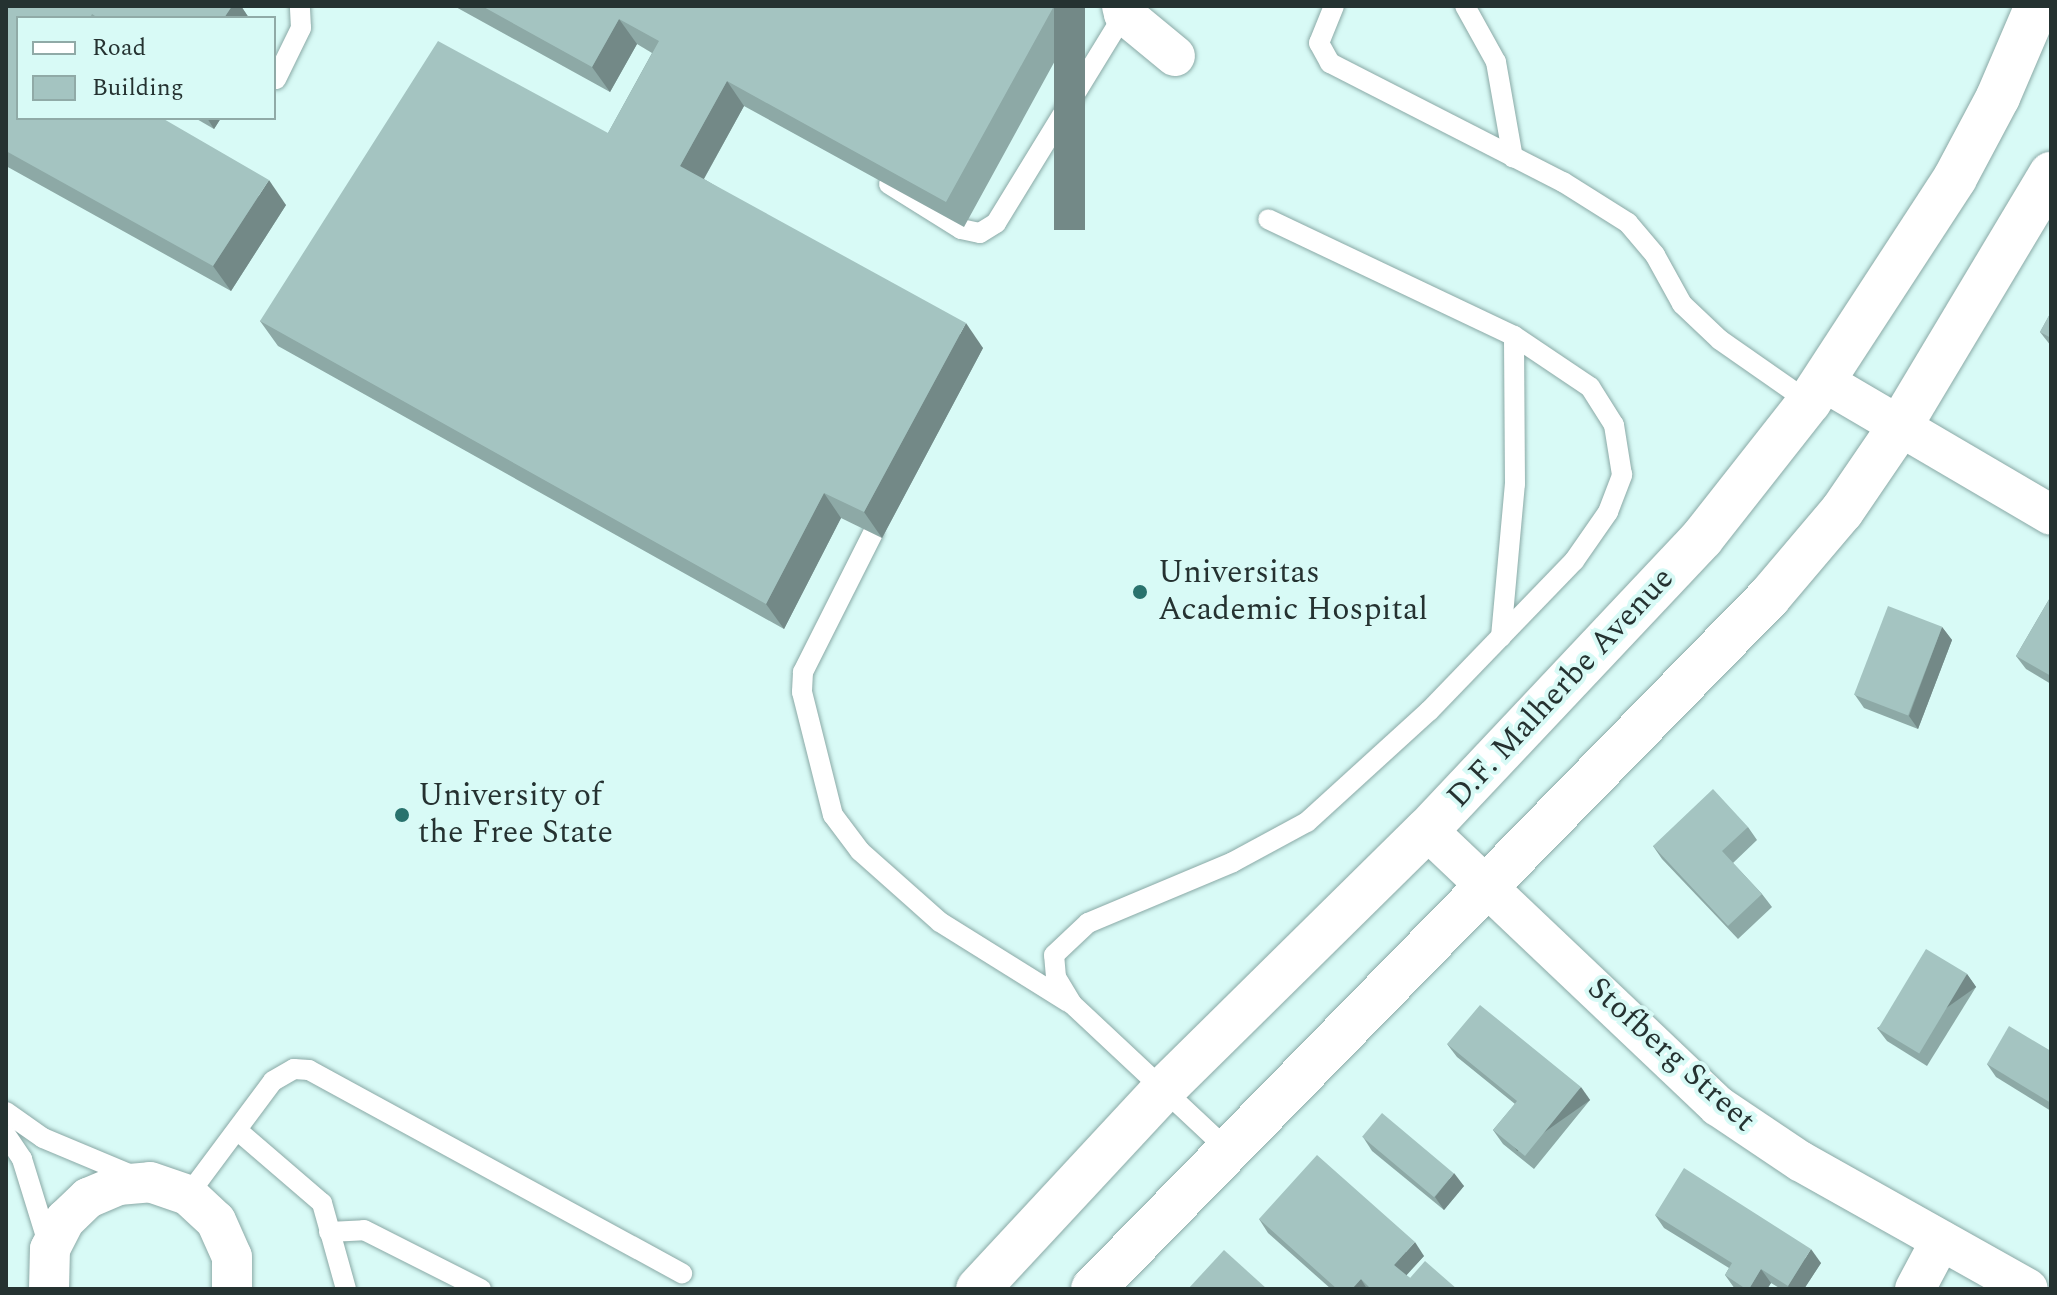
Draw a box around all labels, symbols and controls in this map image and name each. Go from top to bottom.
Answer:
legend [16,16,276,120]
text: Road [92,30,146,66]
text: Building [92,70,184,106]
place label: Universitas Academic Hospital [1158,555,1428,630]
street label: D.F. Malherbe Avenue [1440,560,1682,816]
marker: Universitas Academic Hospital [1129,581,1151,603]
place label: University of the Free State [418,778,613,853]
marker: University of the Free State [393,806,411,824]
street label: Stofberg Street [1579,970,1763,1140]

